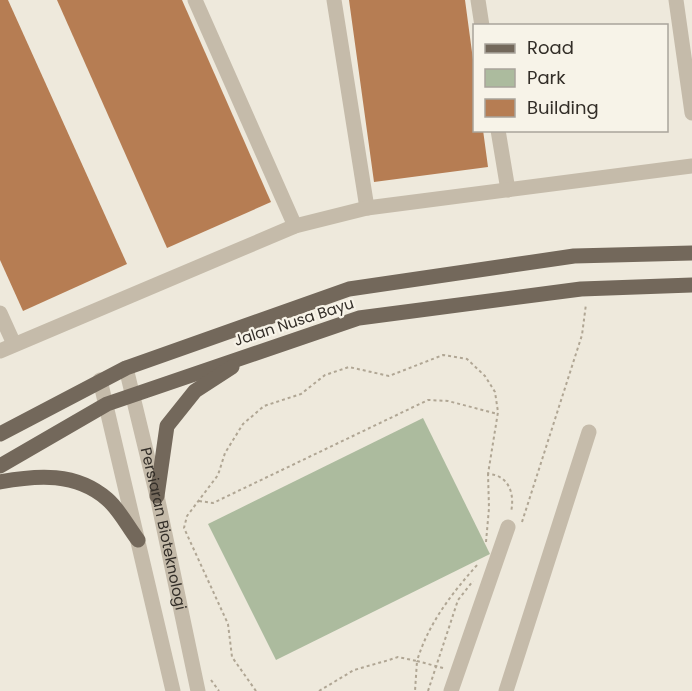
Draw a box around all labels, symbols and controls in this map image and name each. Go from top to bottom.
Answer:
legend [473,24,668,132]
text: Road [527,35,574,60]
text: Park [527,65,566,90]
text: Building [527,95,599,120]
street label: Jalan Nusa Bayu [231,292,357,351]
street label: Persiaran Bioteknologi [136,445,192,612]

